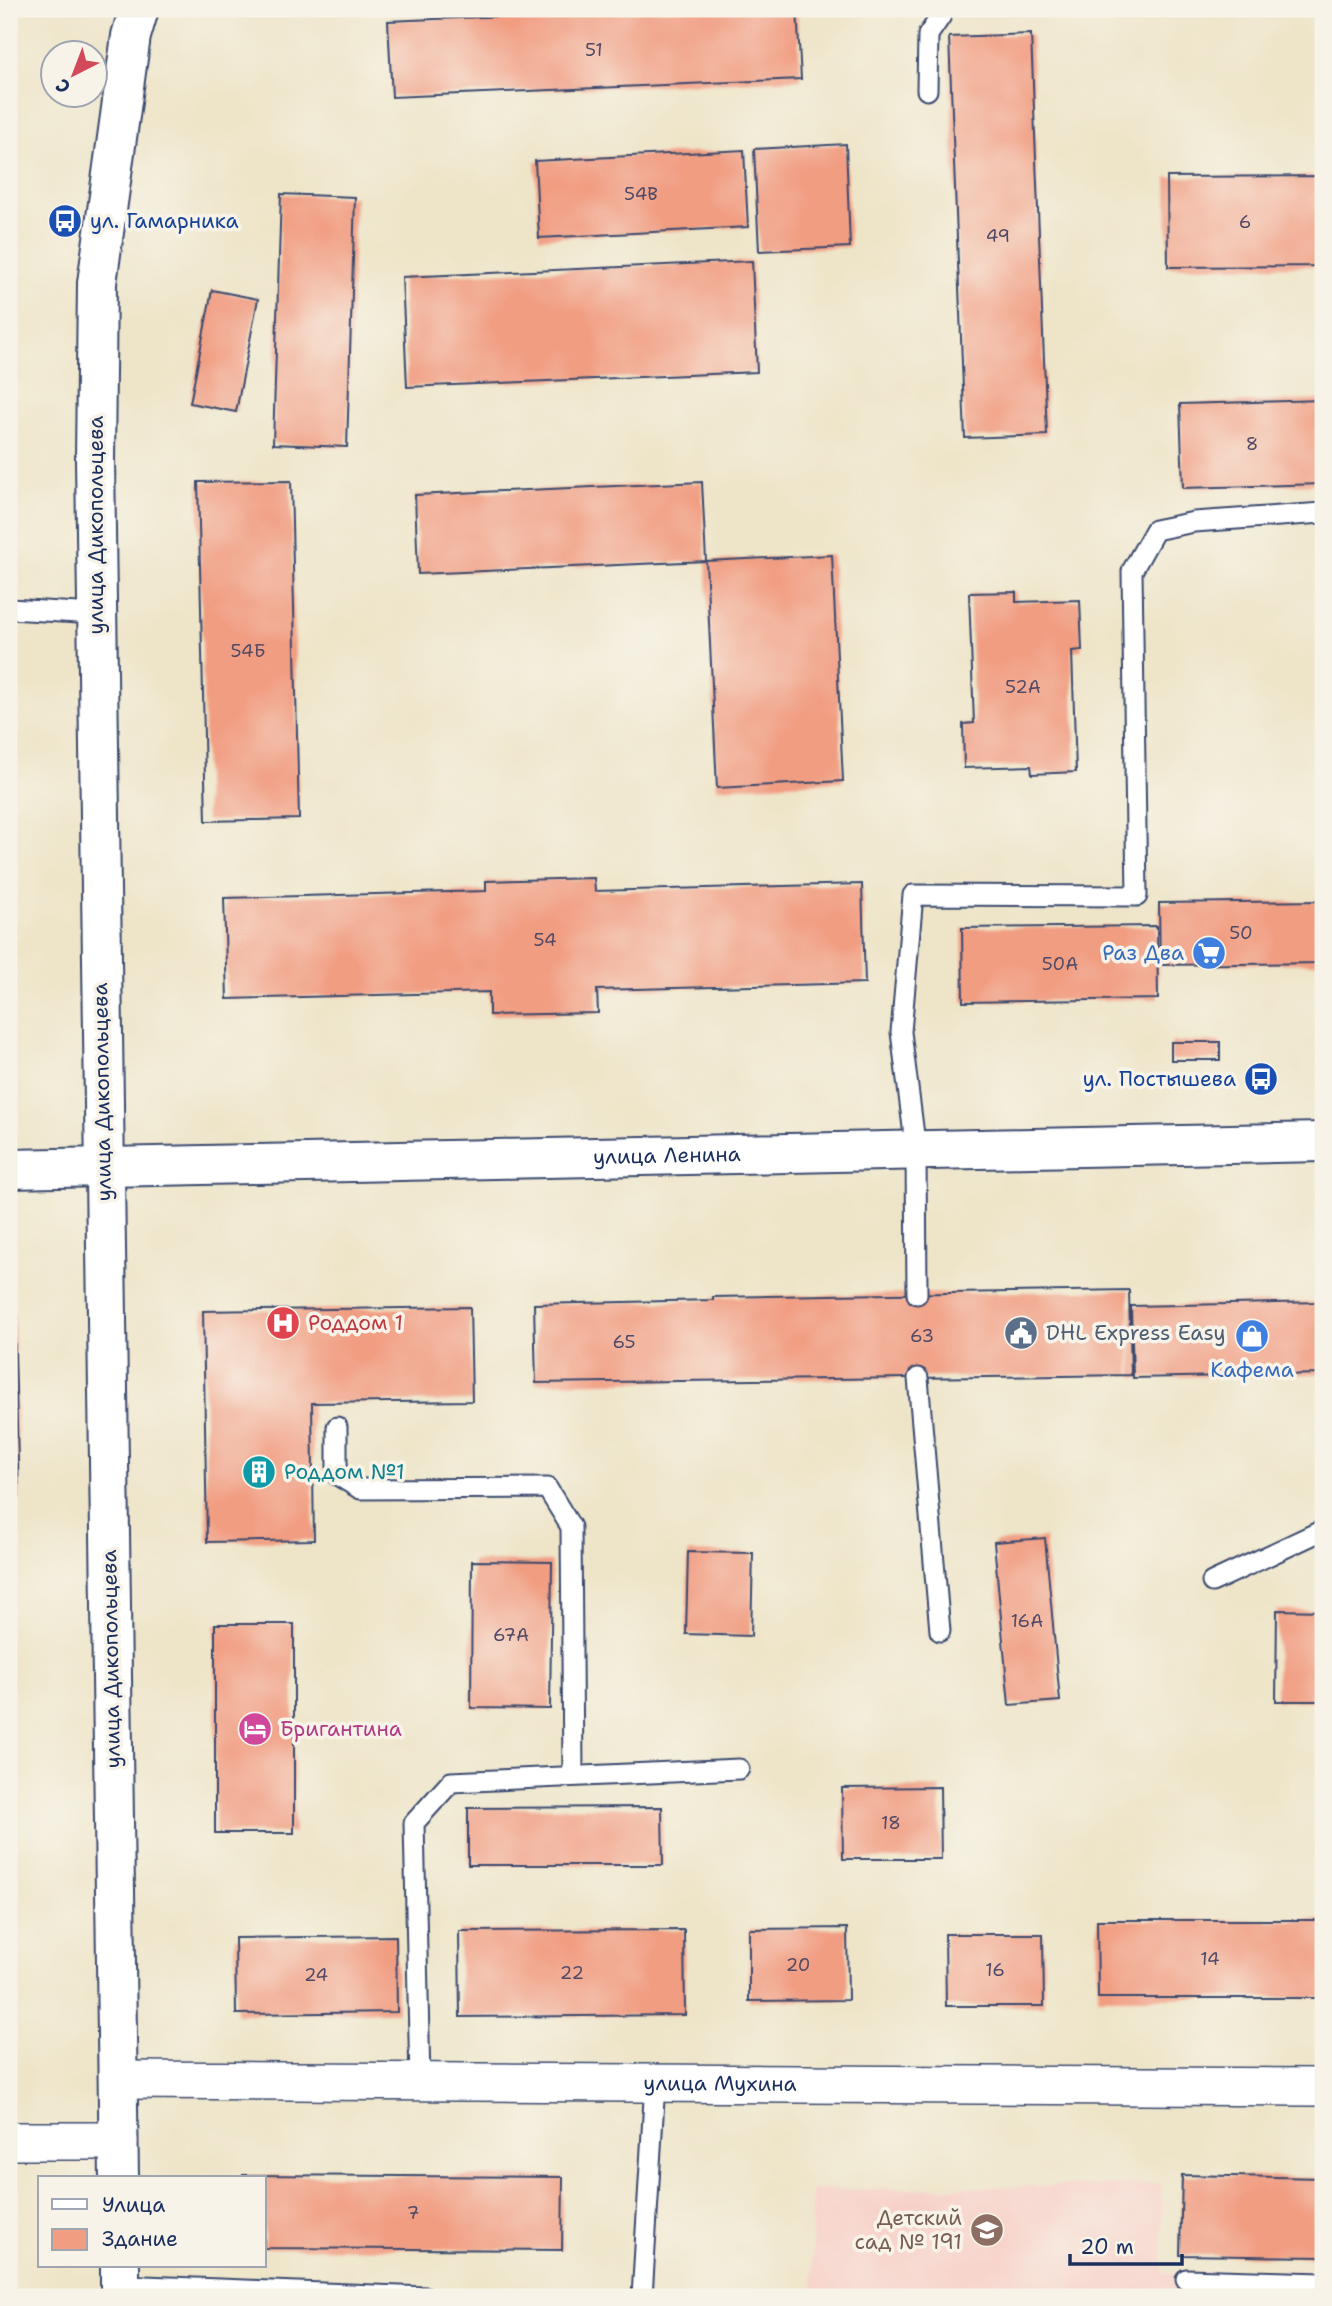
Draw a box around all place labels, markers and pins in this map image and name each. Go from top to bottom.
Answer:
bus stop icon: ул. Гамарника [46,202,84,240]
place label: ул. Гамарника [90,207,239,235]
supermarket icon: Раз Два [1190,934,1228,972]
place label: Раз Два [1102,939,1184,967]
bus stop icon: ул. Постышева [1242,1060,1280,1098]
place label: ул. Постышева [1083,1065,1236,1093]
hospital icon: Роддом 1 [264,1304,302,1342]
place label: Роддом 1 [308,1309,403,1337]
public building icon: DHL Express Easy [1002,1314,1040,1352]
shop icon: Кафема [1233,1317,1271,1355]
place label: DHL Express Easy [1046,1319,1225,1347]
place label: Кафема [1210,1356,1294,1384]
building icon: Роддом №1 [240,1453,278,1491]
place label: Роддом №1 [284,1458,405,1486]
hotel icon: Бригантина [236,1710,274,1748]
place label: Бригантина [280,1715,402,1743]
place label: Детский сад № 191 [855,2204,962,2256]
school or university icon: Детский сад № 191 [968,2211,1006,2249]

